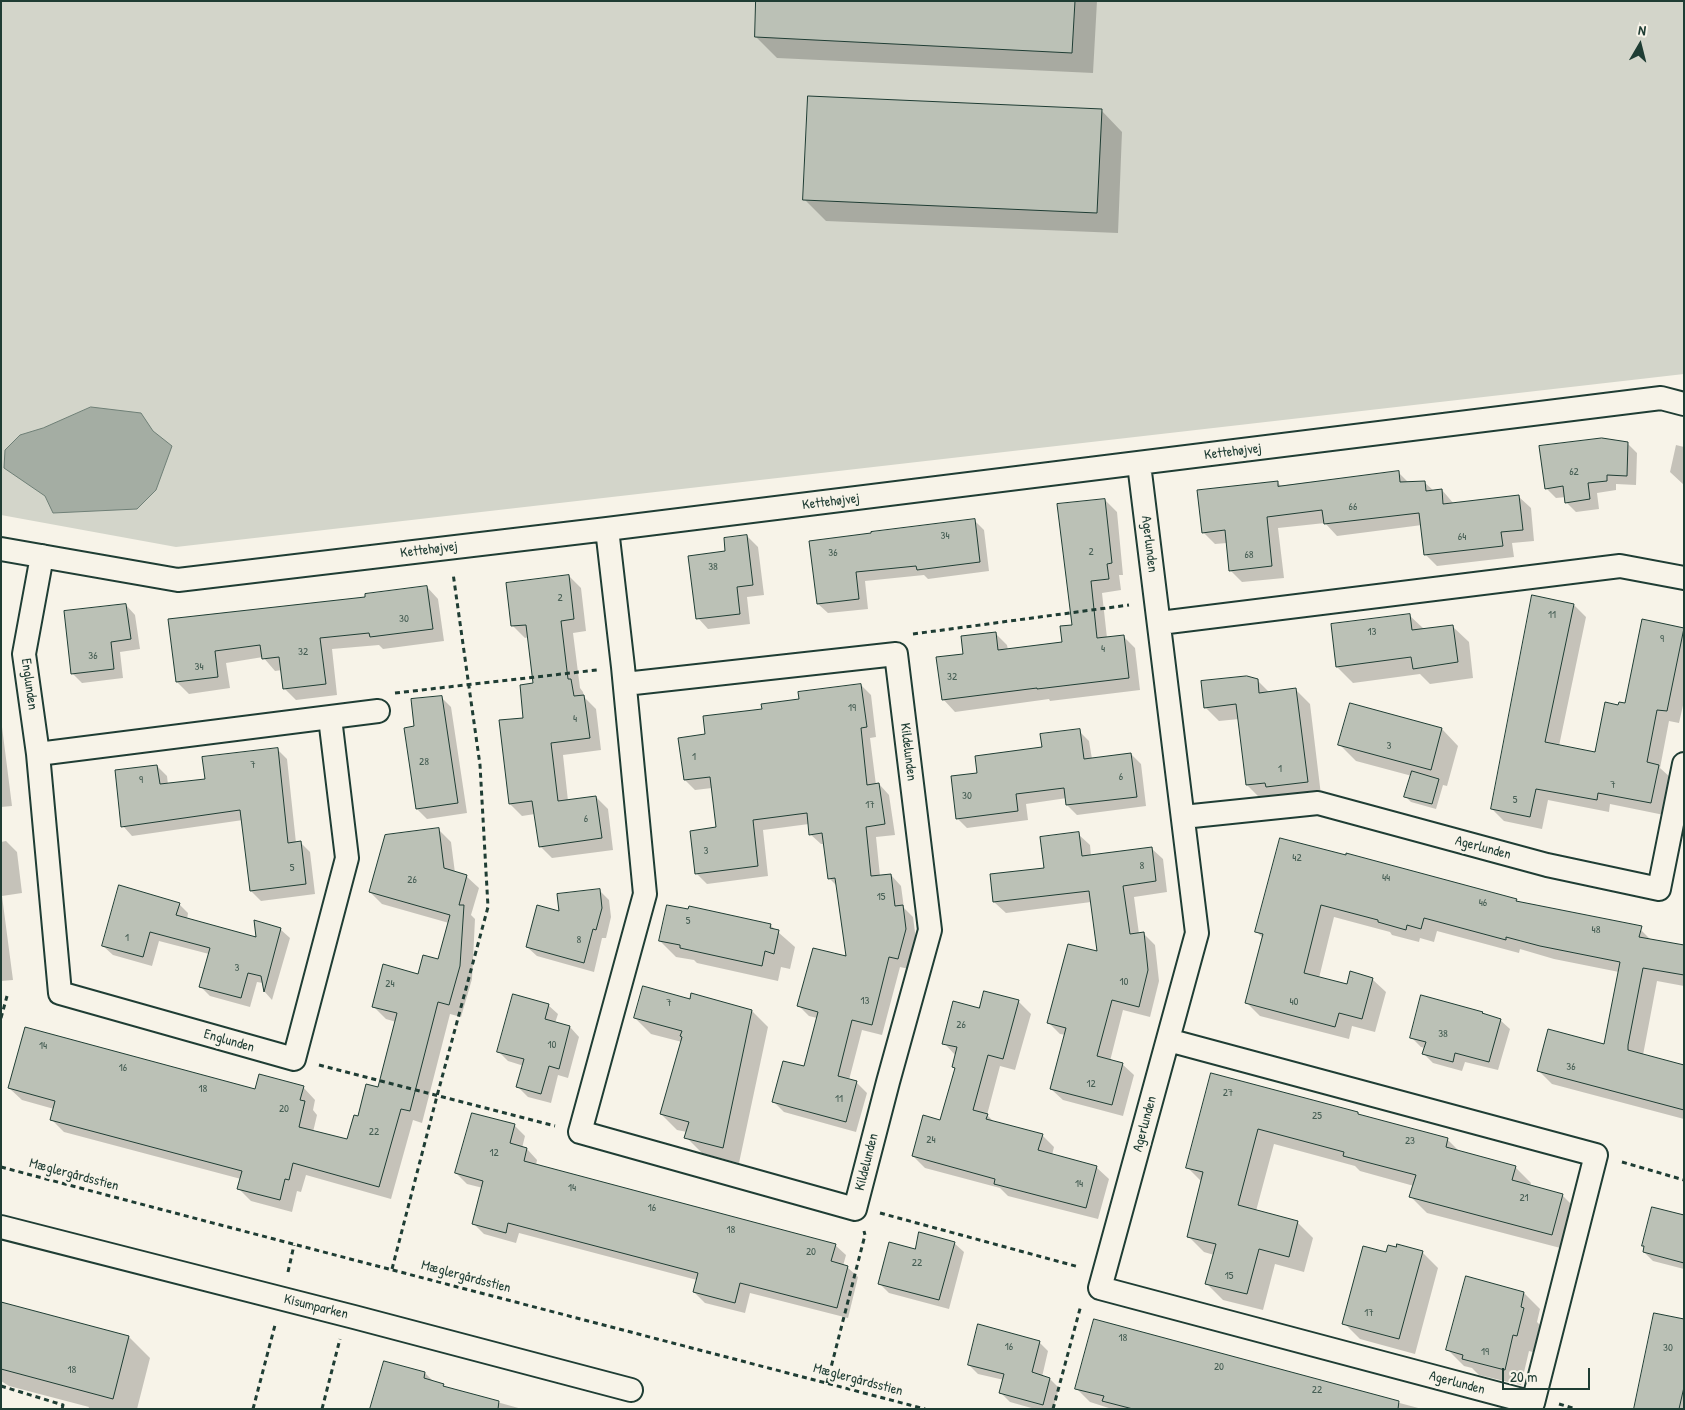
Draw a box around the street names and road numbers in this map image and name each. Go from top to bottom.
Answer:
street label: Kettehøjvej [1203,440,1263,464]
street label: Kettehøjvej [801,490,861,514]
street label: Agerlunden [1137,515,1161,573]
street label: Kettehøjvej [399,538,459,562]
street label: Englunden [17,657,41,711]
street label: Kildelunden [896,722,920,782]
street label: Agerlunden [1453,833,1513,863]
street label: Englunden [202,1026,256,1056]
street label: Agerlunden [1130,1094,1160,1154]
street label: Kildelunden [852,1132,882,1192]
street label: Mæglergårdsstien [27,1155,121,1195]
street label: Mæglergårdsstien [419,1257,513,1297]
street label: Kisumparken [282,1291,350,1323]
street label: Mæglergårdsstien [811,1360,905,1400]
street label: Agerlunden [1427,1368,1487,1398]

